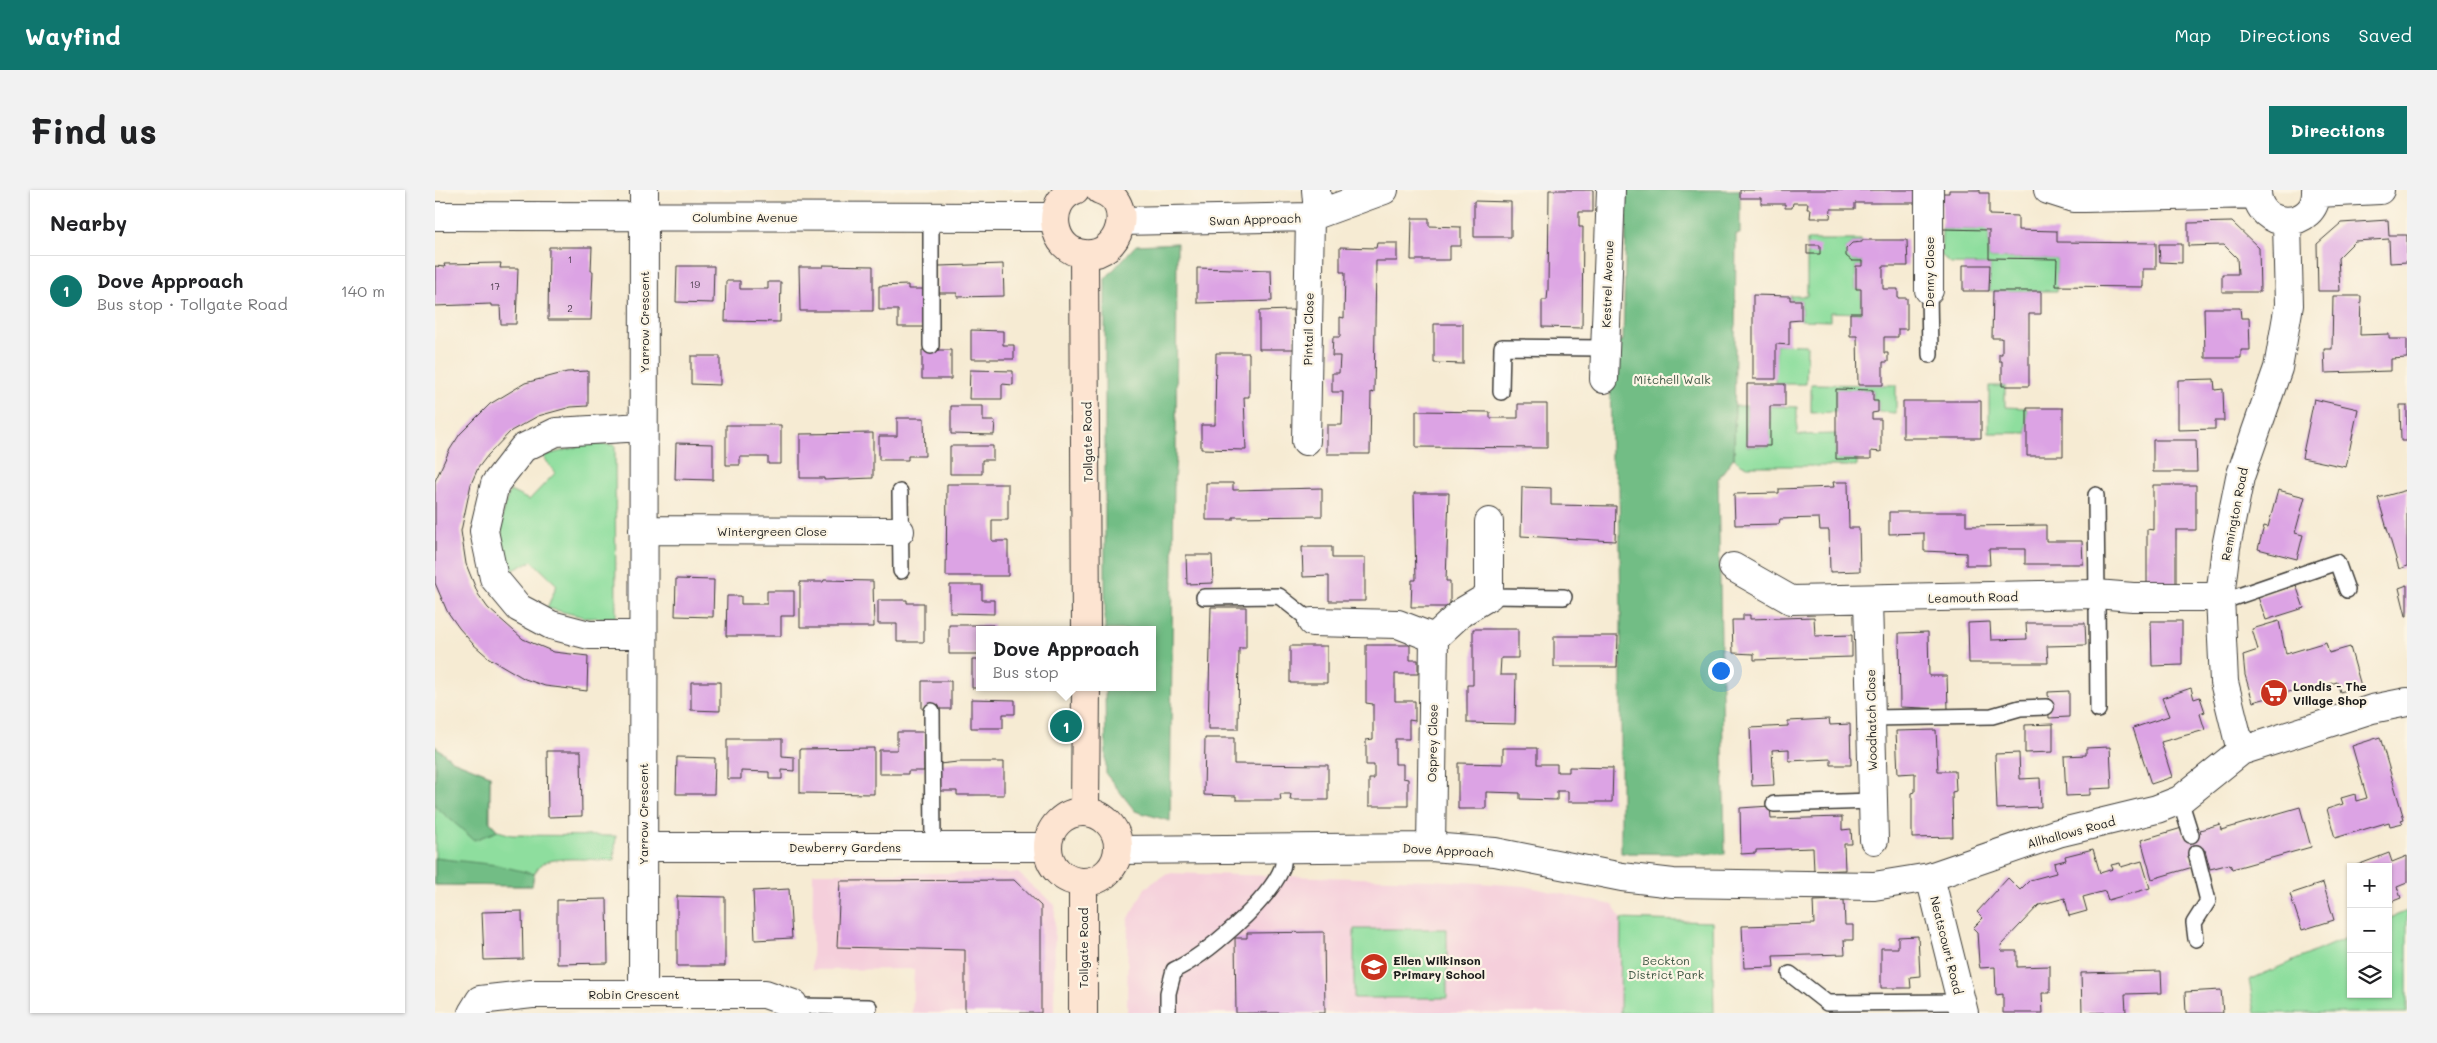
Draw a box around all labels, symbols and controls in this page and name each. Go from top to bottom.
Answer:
text: Wayfind [25,20,121,51]
text: Map [2174,23,2211,47]
text: Directions [2239,23,2331,47]
text: Saved [2359,23,2412,47]
button: Directions [2269,106,2407,154]
text: Find us [30,107,157,153]
text: Nearby [50,209,127,236]
street label: Columbine Avenue [692,209,798,225]
street label: Swan Approach [1209,209,1301,229]
street label: Denny Close [1921,236,1937,308]
street label: Kestrel Avenue [1597,240,1617,328]
house number: 1 [568,252,572,266]
text: Dove Approach [97,268,243,293]
street label: Yarrow Crescent [636,271,652,373]
house number: 19 [690,277,700,291]
house number: 17 [490,279,500,293]
text: 1 [62,280,70,301]
text: 140 m [341,280,385,301]
street label: Pintail Close [1299,292,1317,366]
text: Bus stop · Tollgate Road [97,293,288,314]
house number: 2 [567,301,573,315]
park label: Mitchell Walk [1633,371,1711,387]
street label: Tollgate Road [1078,401,1096,482]
street label: Remington Road [2217,466,2251,562]
street label: Wintergreen Close [717,523,827,539]
street label: Leamouth Road [1928,588,2019,606]
popup [976,626,1156,691]
text: Dove Approach [993,636,1139,661]
your location [1708,658,1734,684]
text: Bus stop [993,661,1059,682]
street label: Woodhatch Close [1862,669,1880,771]
supermarket icon: Londis - The Village Shop [2259,678,2289,708]
place label: Londis - The Village Shop [2293,678,2367,708]
street label: Osprey Close [1423,704,1441,782]
pin: 1 [1050,707,1082,745]
street label: Yarrow Crescent [635,763,651,865]
street label: Allhallows Road [2025,812,2117,851]
street label: Dewberry Gardens [789,839,901,855]
street label: Dove Approach [1402,840,1494,860]
map controls [2347,863,2392,998]
button: + [2347,863,2392,908]
street label: Neatscourt Road [1927,894,1967,996]
street label: Tollgate Road [1075,907,1091,988]
button: − [2347,908,2392,953]
school or university icon: Ellen Wilkinson Primary School [1359,952,1389,982]
place label: Ellen Wilkinson Primary School [1393,952,1485,982]
park label: Beckton District Park [1628,952,1704,982]
button: layers [2347,953,2392,998]
street label: Robin Crescent [589,986,679,1002]

